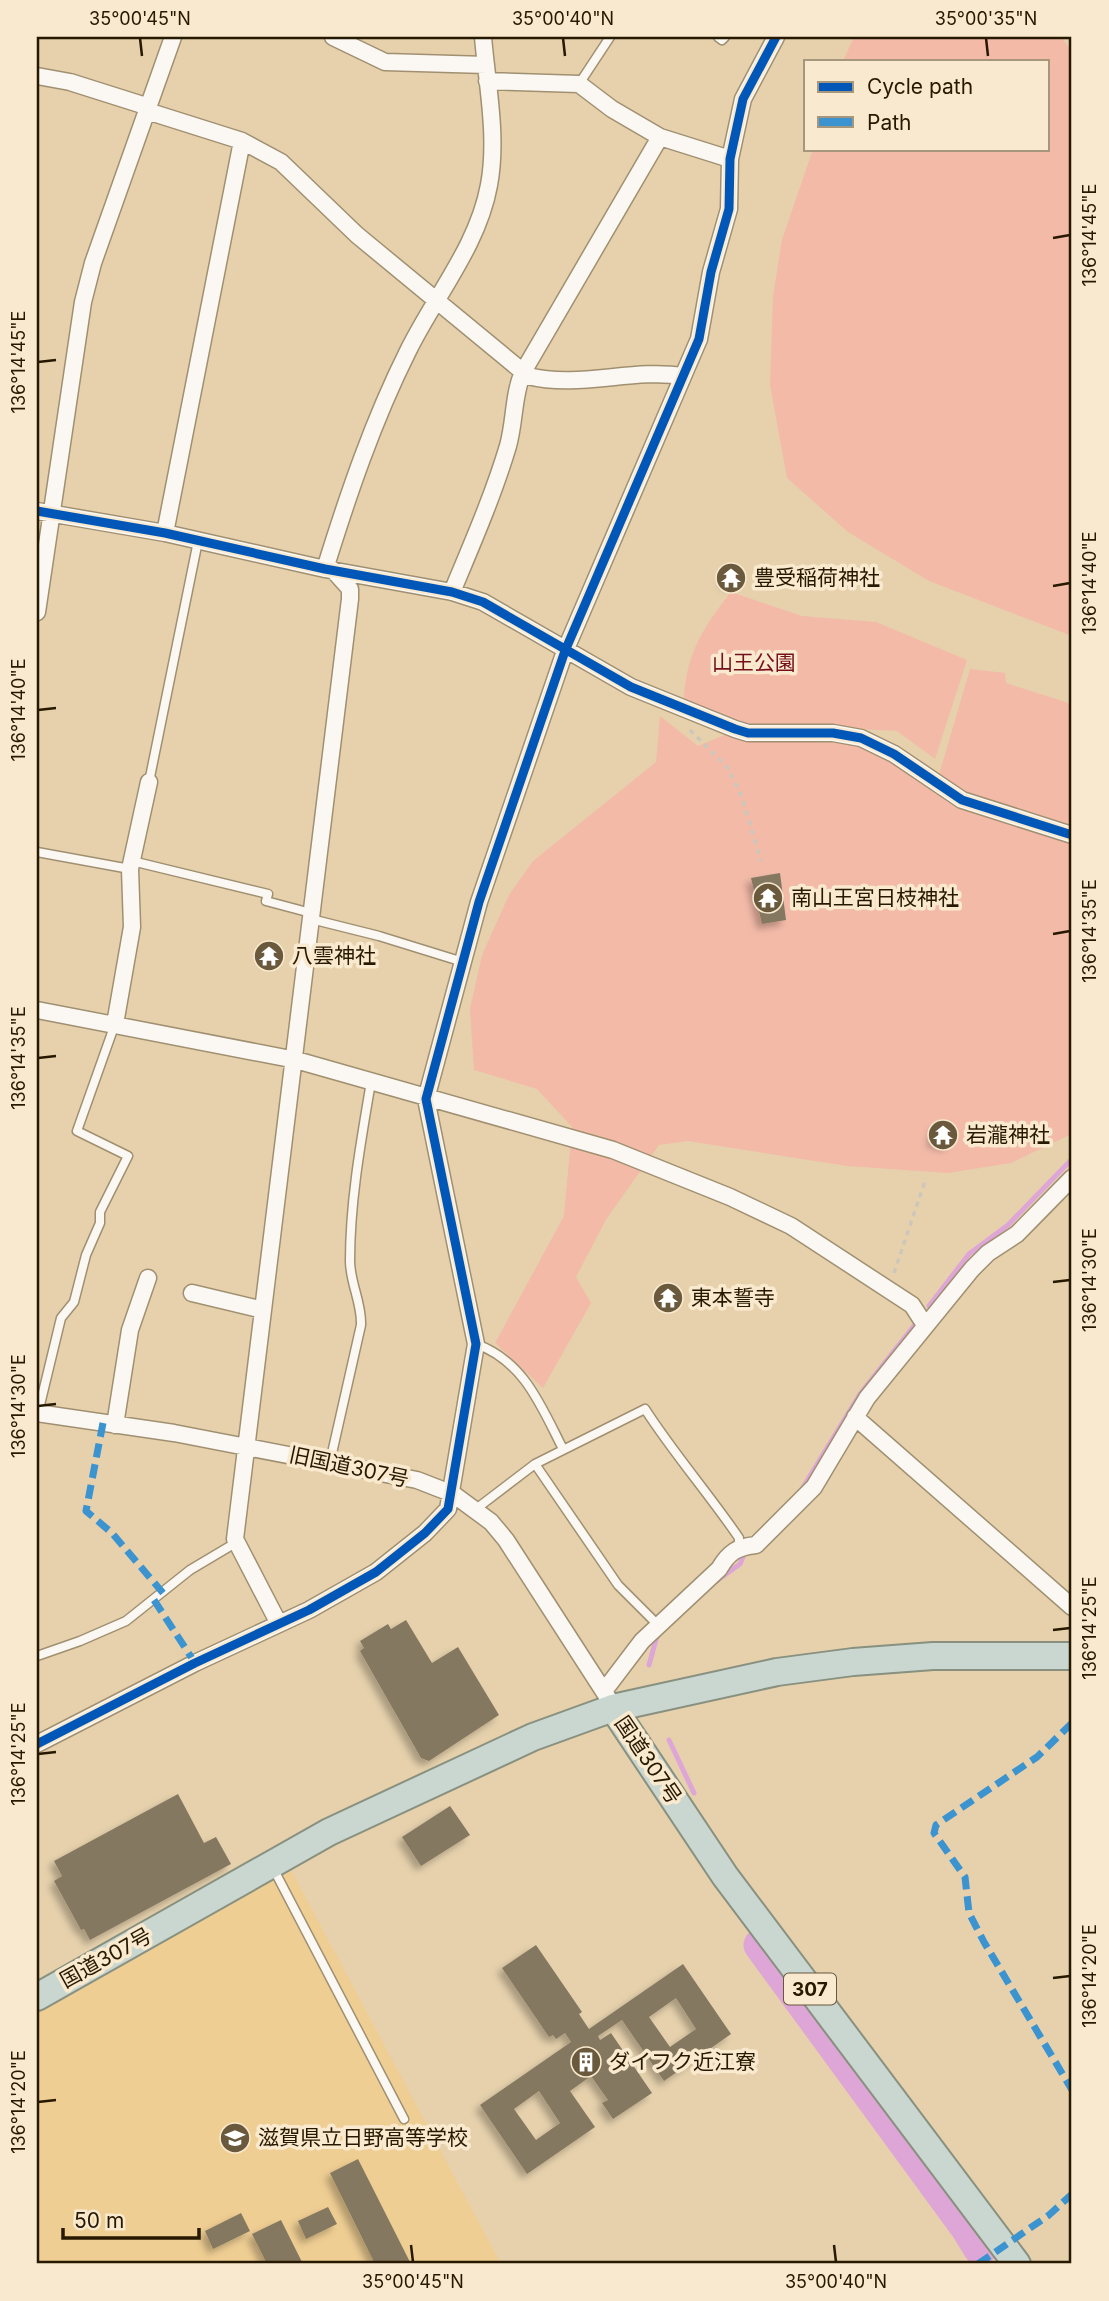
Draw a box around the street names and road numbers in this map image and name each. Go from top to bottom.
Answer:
street label: 旧国道307号 [287,1442,411,1491]
street label: 国道307号 [610,1711,687,1808]
street label: 国道307号 [56,1922,156,1993]
road number: 307 [784,1974,836,2005]

